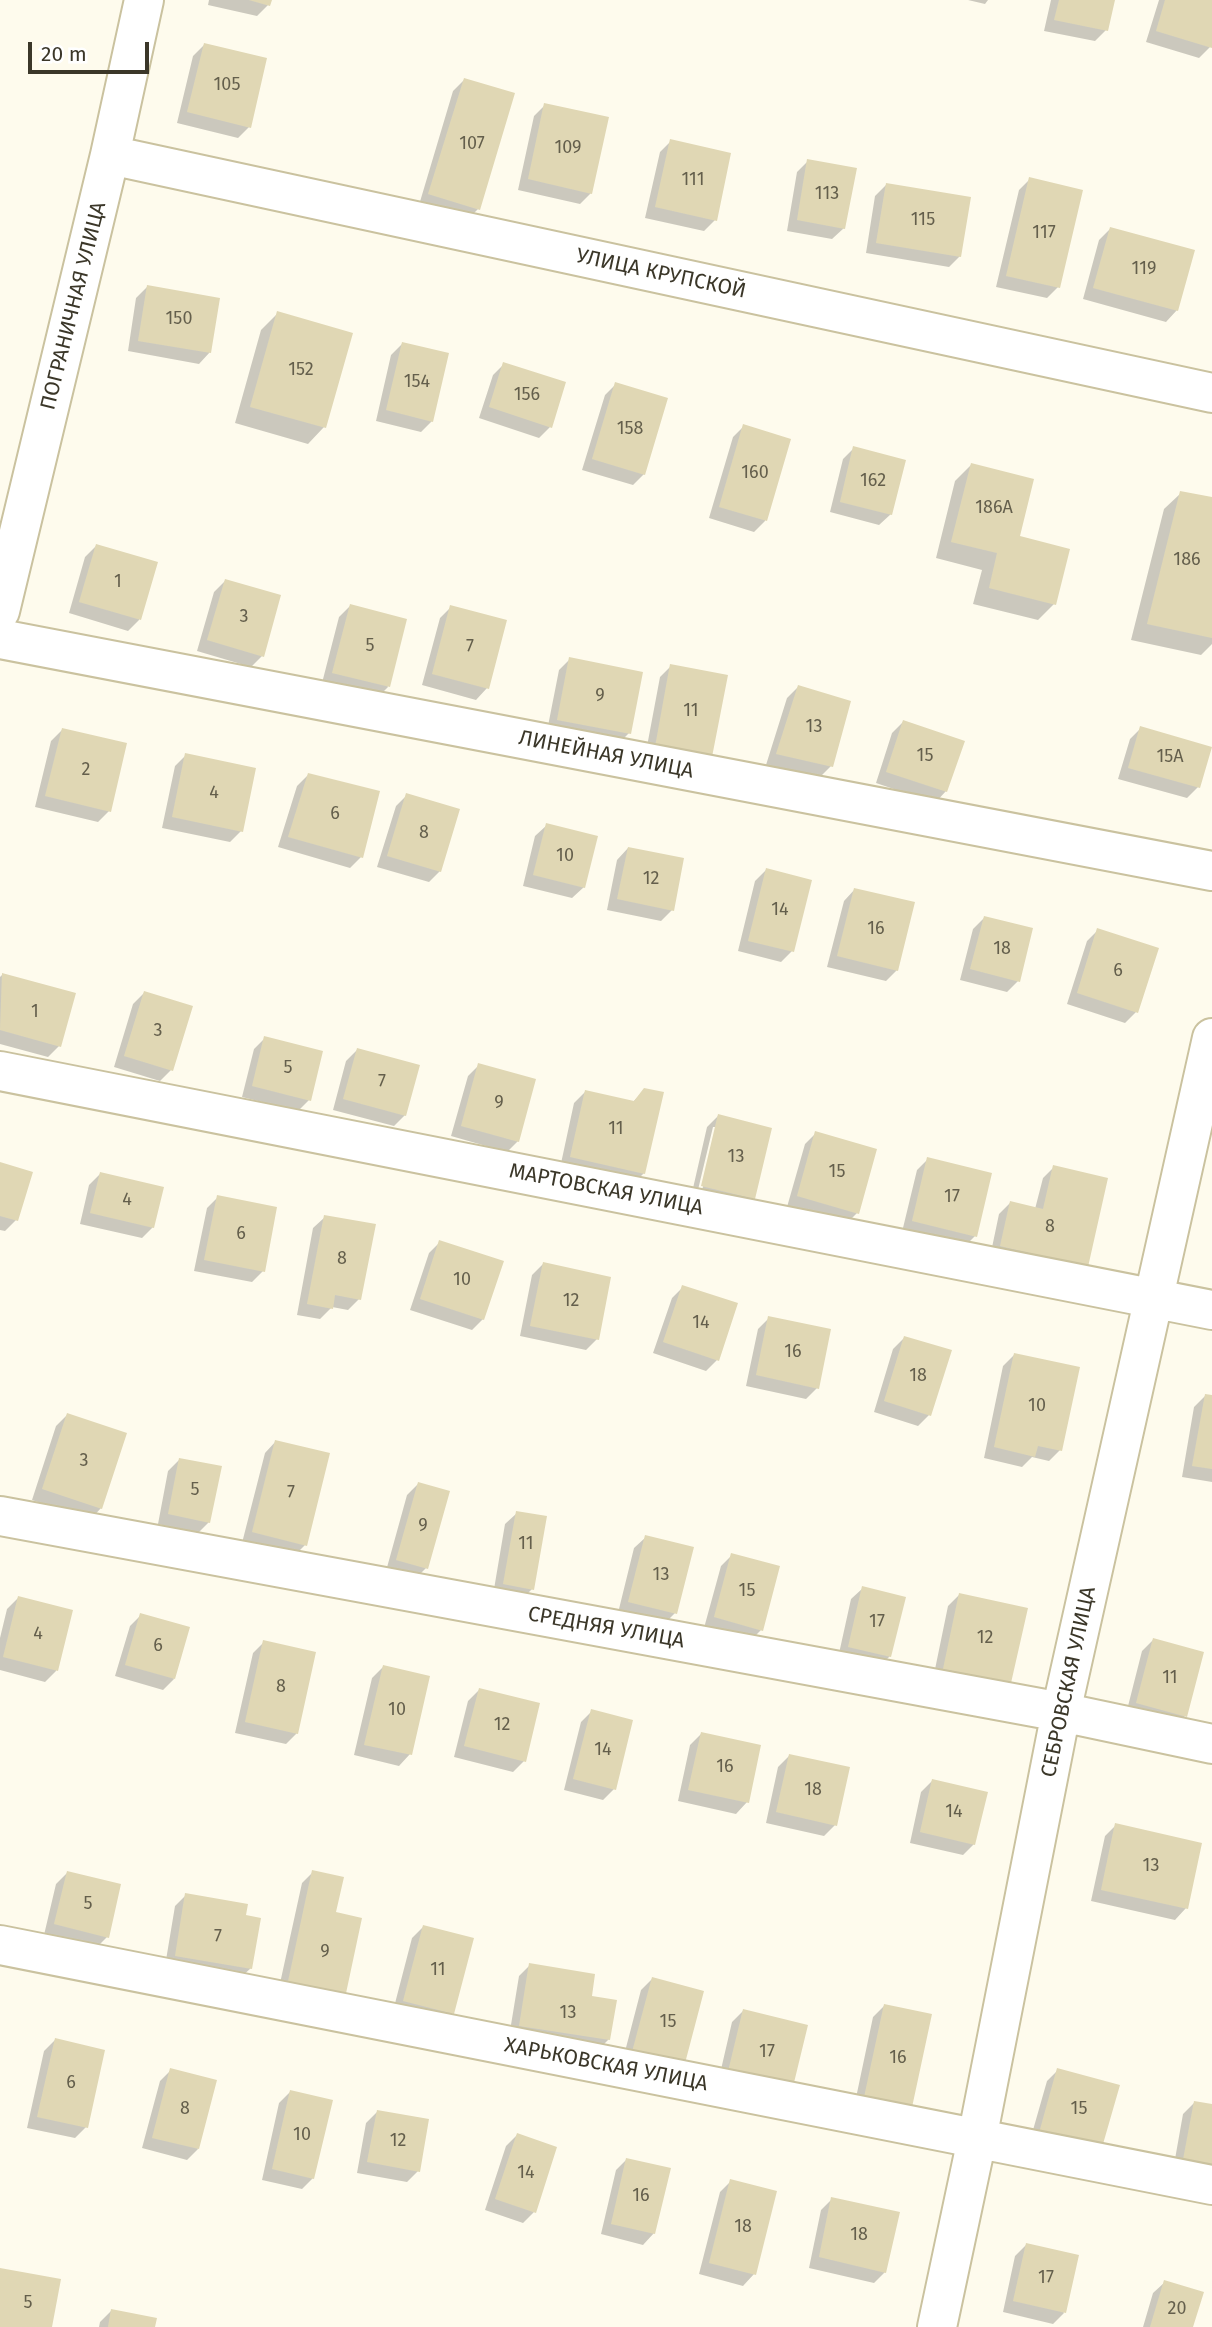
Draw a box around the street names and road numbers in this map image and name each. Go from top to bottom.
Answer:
street label: ПОГРАНИЧНАЯ УЛИЦА [36,199,112,413]
street label: УЛИЦА КРУПСКОЙ [574,244,748,304]
street label: ЛИНЕЙНАЯ УЛИЦА [516,726,696,784]
street label: МАРТОВСКАЯ УЛИЦА [507,1159,705,1221]
street label: СЕБРОВСКАЯ УЛИЦА [1036,1584,1102,1780]
street label: СРЕДНЯЯ УЛИЦА [526,1602,686,1654]
street label: ХАРЬКОВСКАЯ УЛИЦА [502,2033,710,2097]

